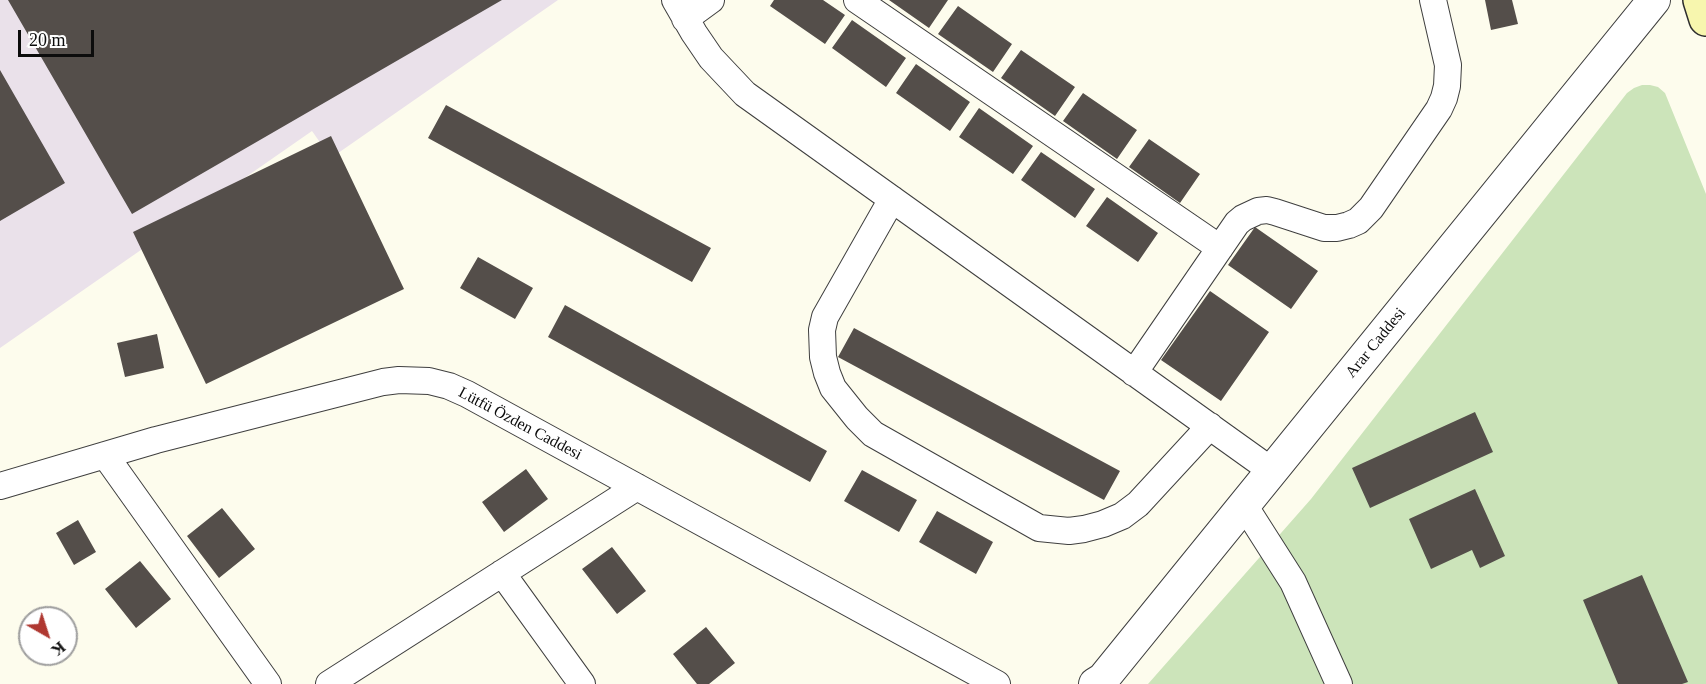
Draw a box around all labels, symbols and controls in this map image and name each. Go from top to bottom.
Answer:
scale bar [21,18,98,56]
text: 20 m [29,30,66,50]
street label: Arar Caddesi [1342,304,1410,382]
street label: Lütfü Özden Caddesi [455,383,585,465]
north arrow [18,606,78,666]
text: K [48,638,69,659]

